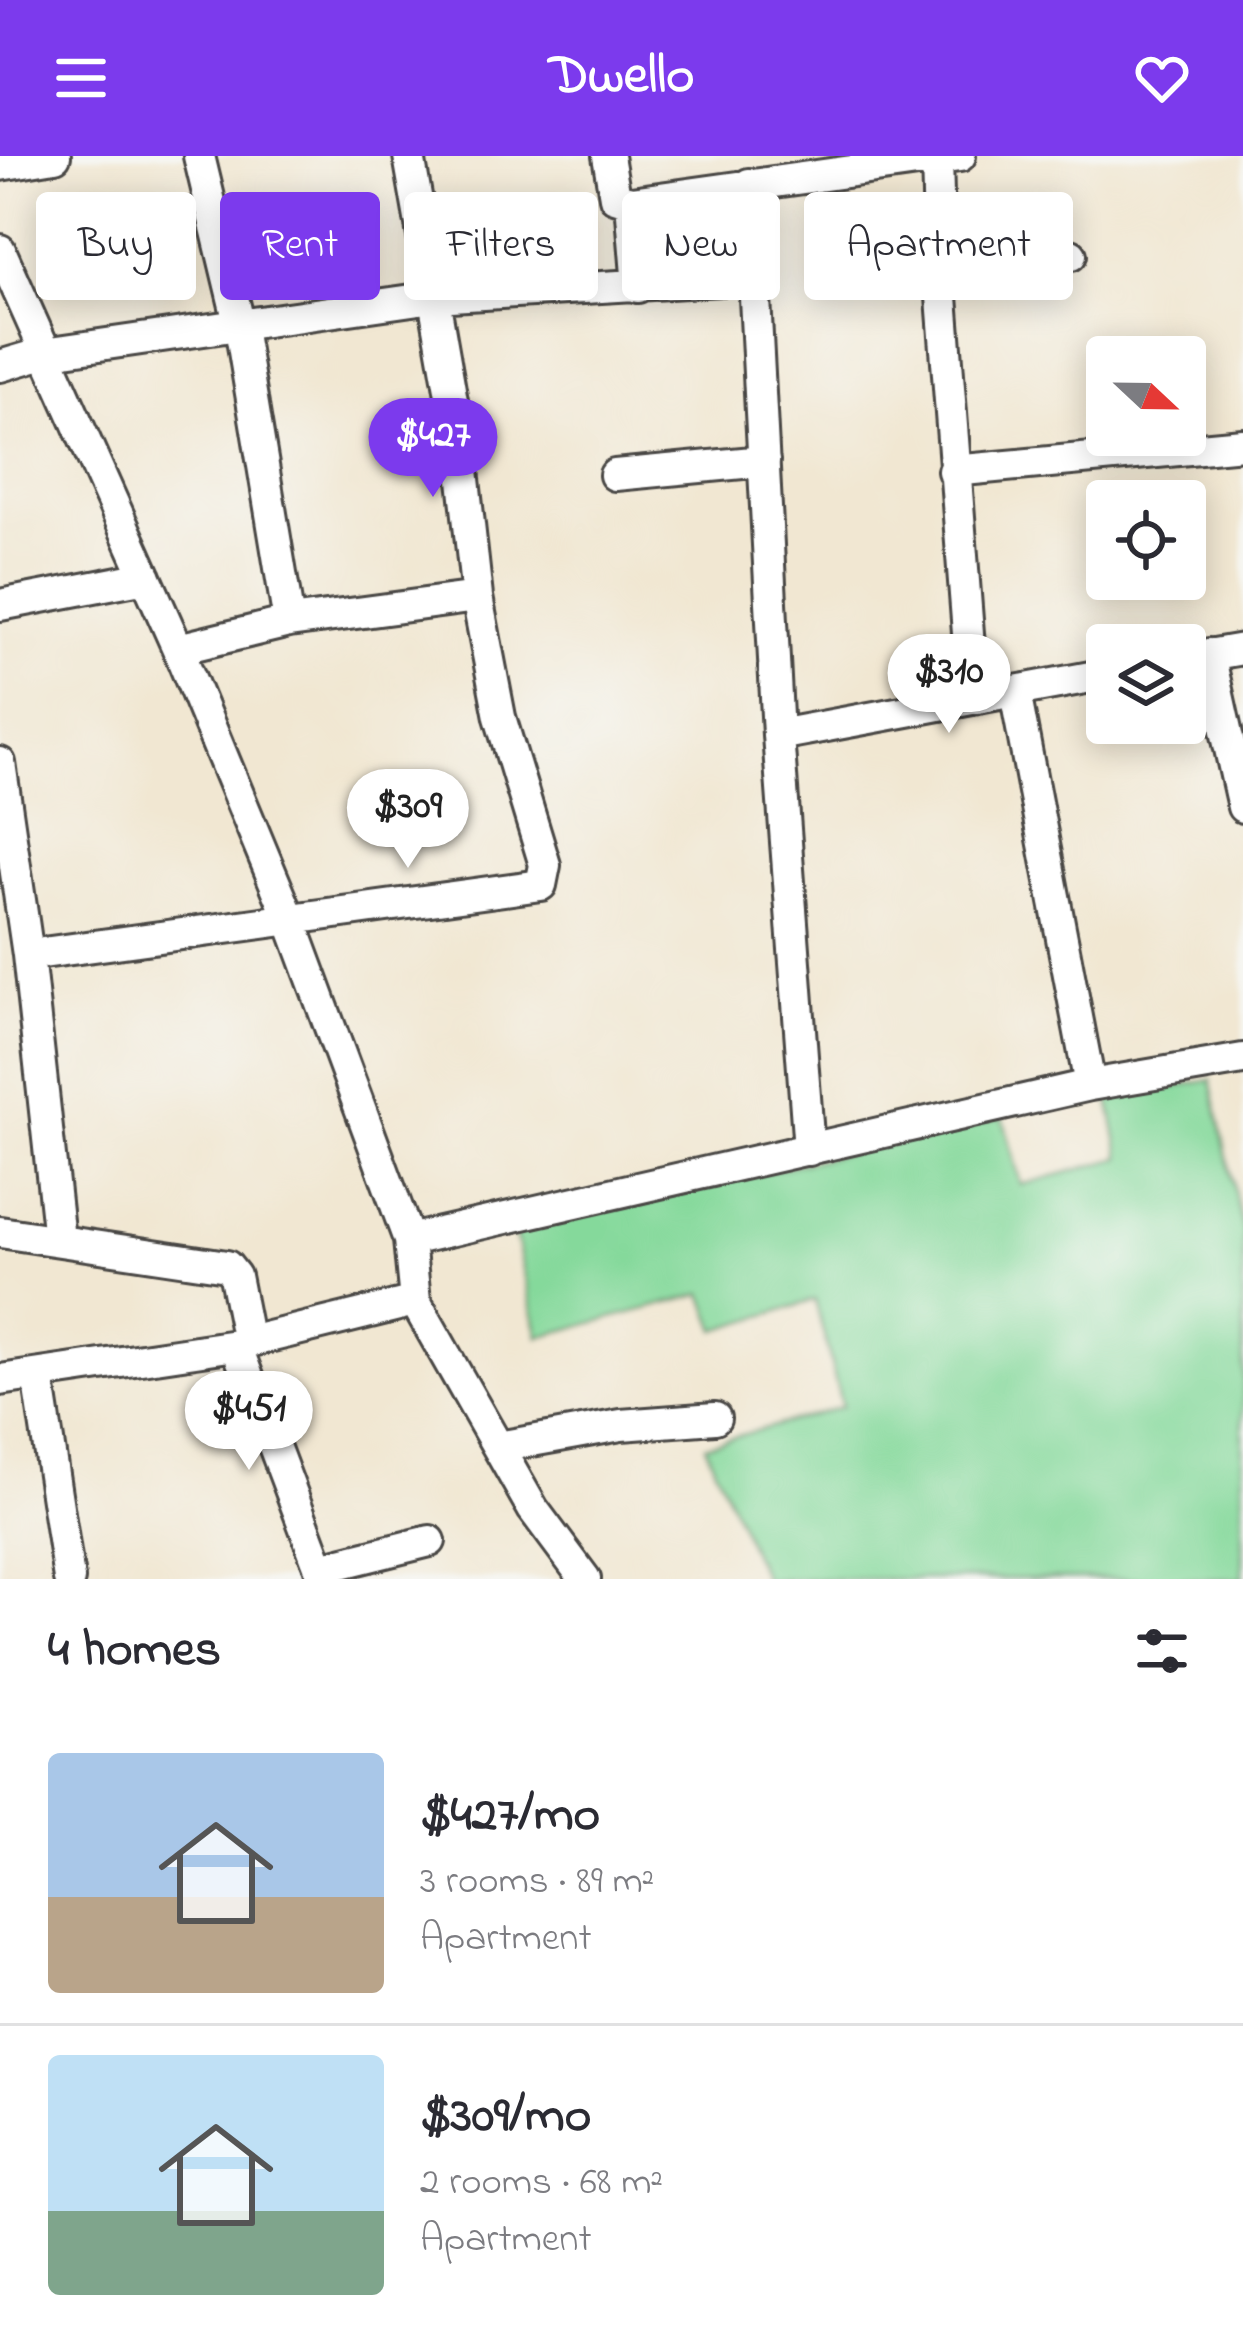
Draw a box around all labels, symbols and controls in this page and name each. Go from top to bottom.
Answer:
text: Dwello [549,39,694,117]
icon: menu [48,45,114,111]
icon: heart [1129,45,1195,111]
chip: Buy [36,192,196,300]
chip: Rent [220,192,380,300]
chip: Filters [404,192,598,300]
chip: New [622,192,780,300]
chip: Apartment [804,192,1073,300]
north arrow [1086,336,1206,456]
map controls [1086,336,1206,744]
pin: $427 [362,398,504,500]
text: $427 [395,408,471,465]
button: locate [1086,480,1206,600]
button: layers [1086,624,1206,744]
pin: $310 [878,634,1020,736]
text: $310 [915,644,983,701]
pin: $309 [337,769,479,871]
text: $309 [374,779,442,836]
pin: $451 [178,1371,320,1473]
text: $451 [212,1381,286,1438]
text: 4 homes [48,1614,221,1689]
icon: filters [1129,1618,1195,1684]
text: $427/mo [420,1779,600,1854]
icon: home [144,1801,288,1945]
text: 3 rooms · 89 m² [420,1854,654,1911]
text: Apartment [420,1911,592,1968]
text: $309/mo [420,2080,591,2155]
icon: home [144,2103,288,2247]
text: 2 rooms · 68 m² [420,2155,663,2212]
text: Apartment [420,2212,592,2269]

